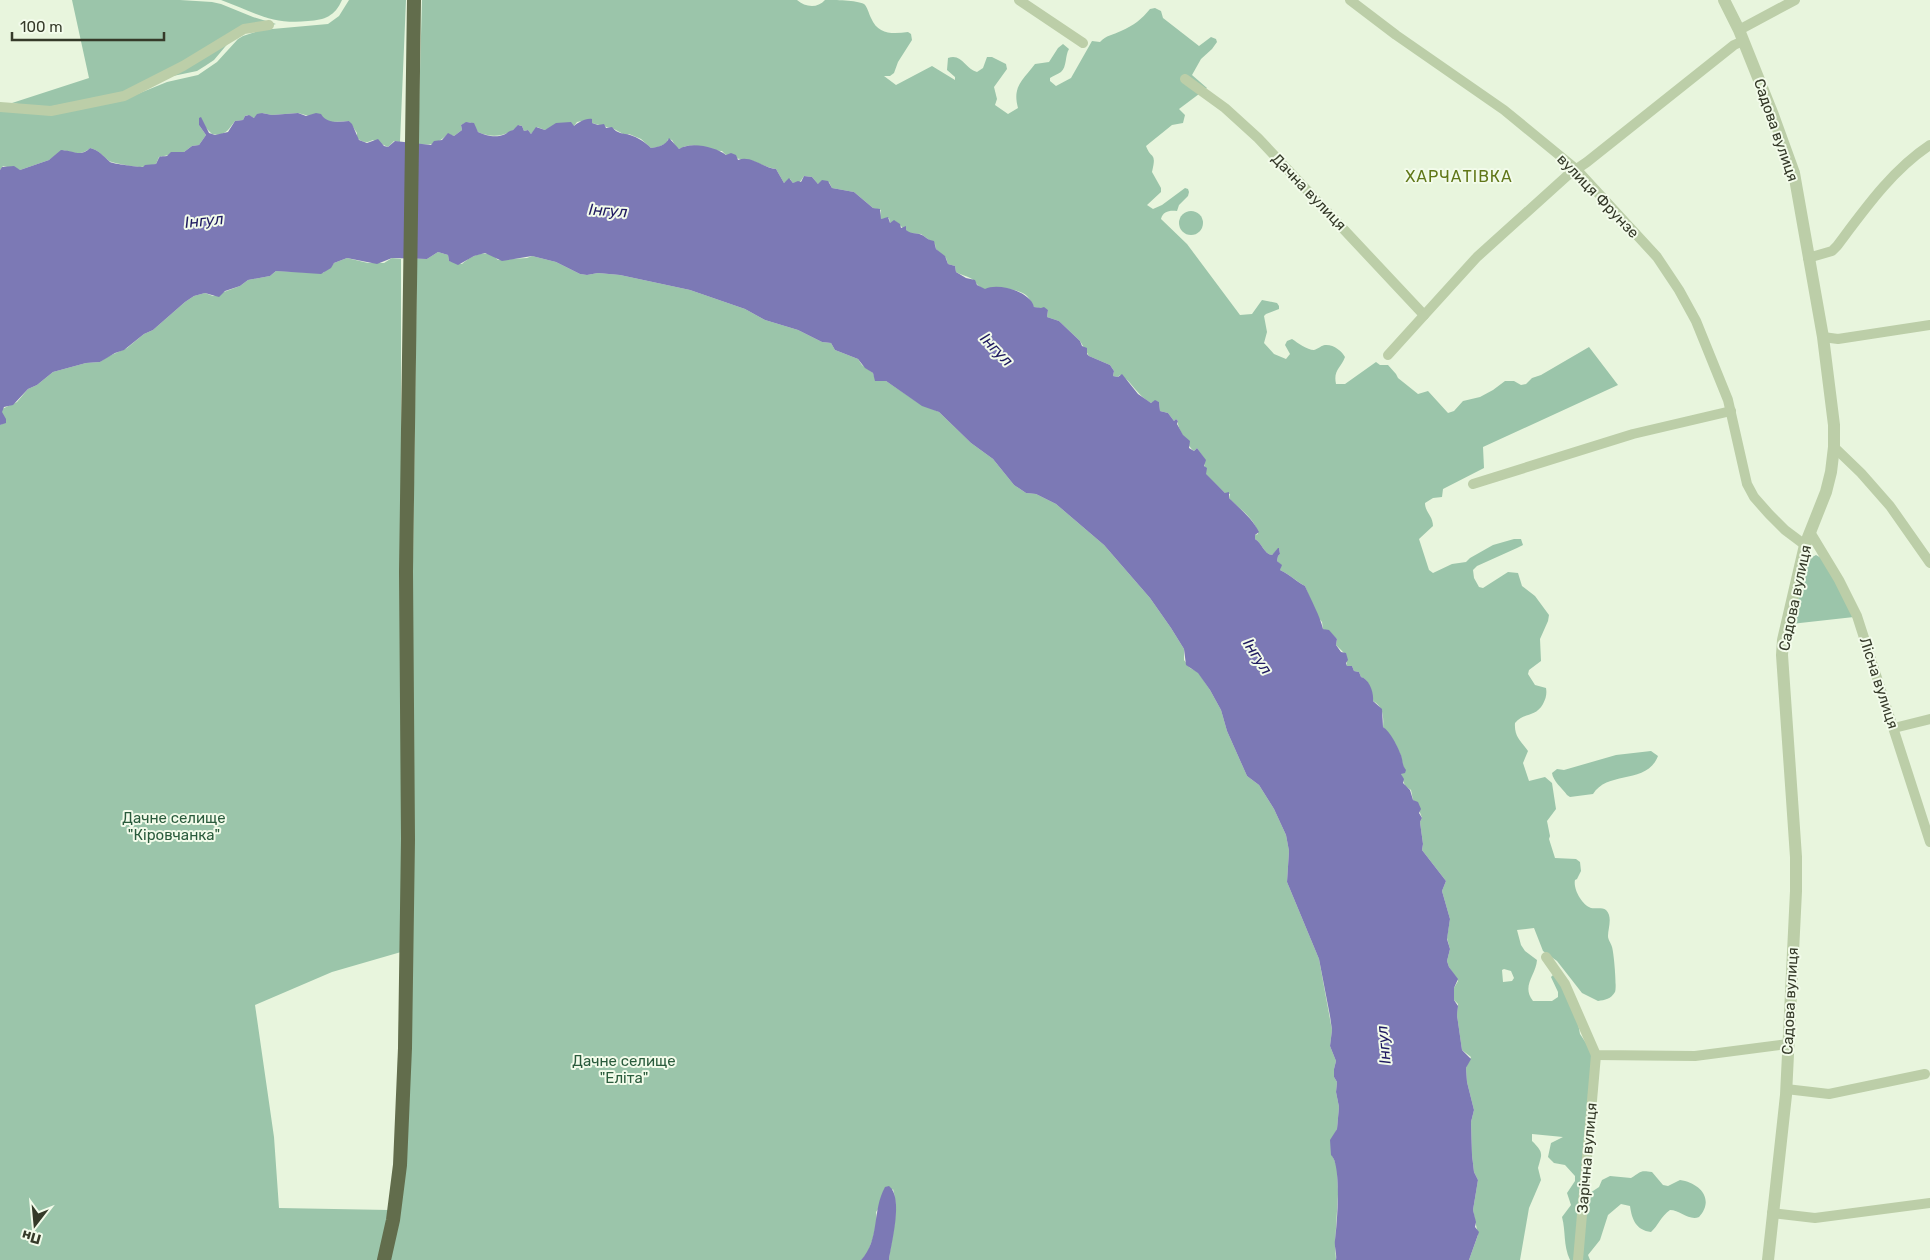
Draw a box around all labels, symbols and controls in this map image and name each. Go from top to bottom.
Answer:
scale bar [12,10,165,42]
text: 100 m [20,18,62,36]
street label: Садова вулиця [1750,76,1802,184]
street label: Дачна вулиця [1268,150,1350,234]
street label: вулиця Фрунзе [1553,150,1643,242]
district label: ХАРЧАТІВКА [1405,167,1513,186]
water label: Інгул [588,200,628,221]
water label: Інгул [184,209,224,232]
water label: Інгул [976,329,1017,370]
street label: Садова вулиця [1775,543,1815,653]
water label: Інгул [1239,635,1276,678]
street label: Лісна вулиця [1856,635,1902,731]
park label: Дачне селище "Кіровчанка" [122,809,226,844]
street label: Садова вулиця [1778,947,1802,1055]
water label: Інгул [1372,1025,1395,1065]
park label: Дачне селище "Еліта" [572,1052,676,1087]
street label: Зарічна вулиця [1573,1102,1601,1214]
north arrow [10,1200,60,1250]
text: Пн [20,1226,43,1248]

